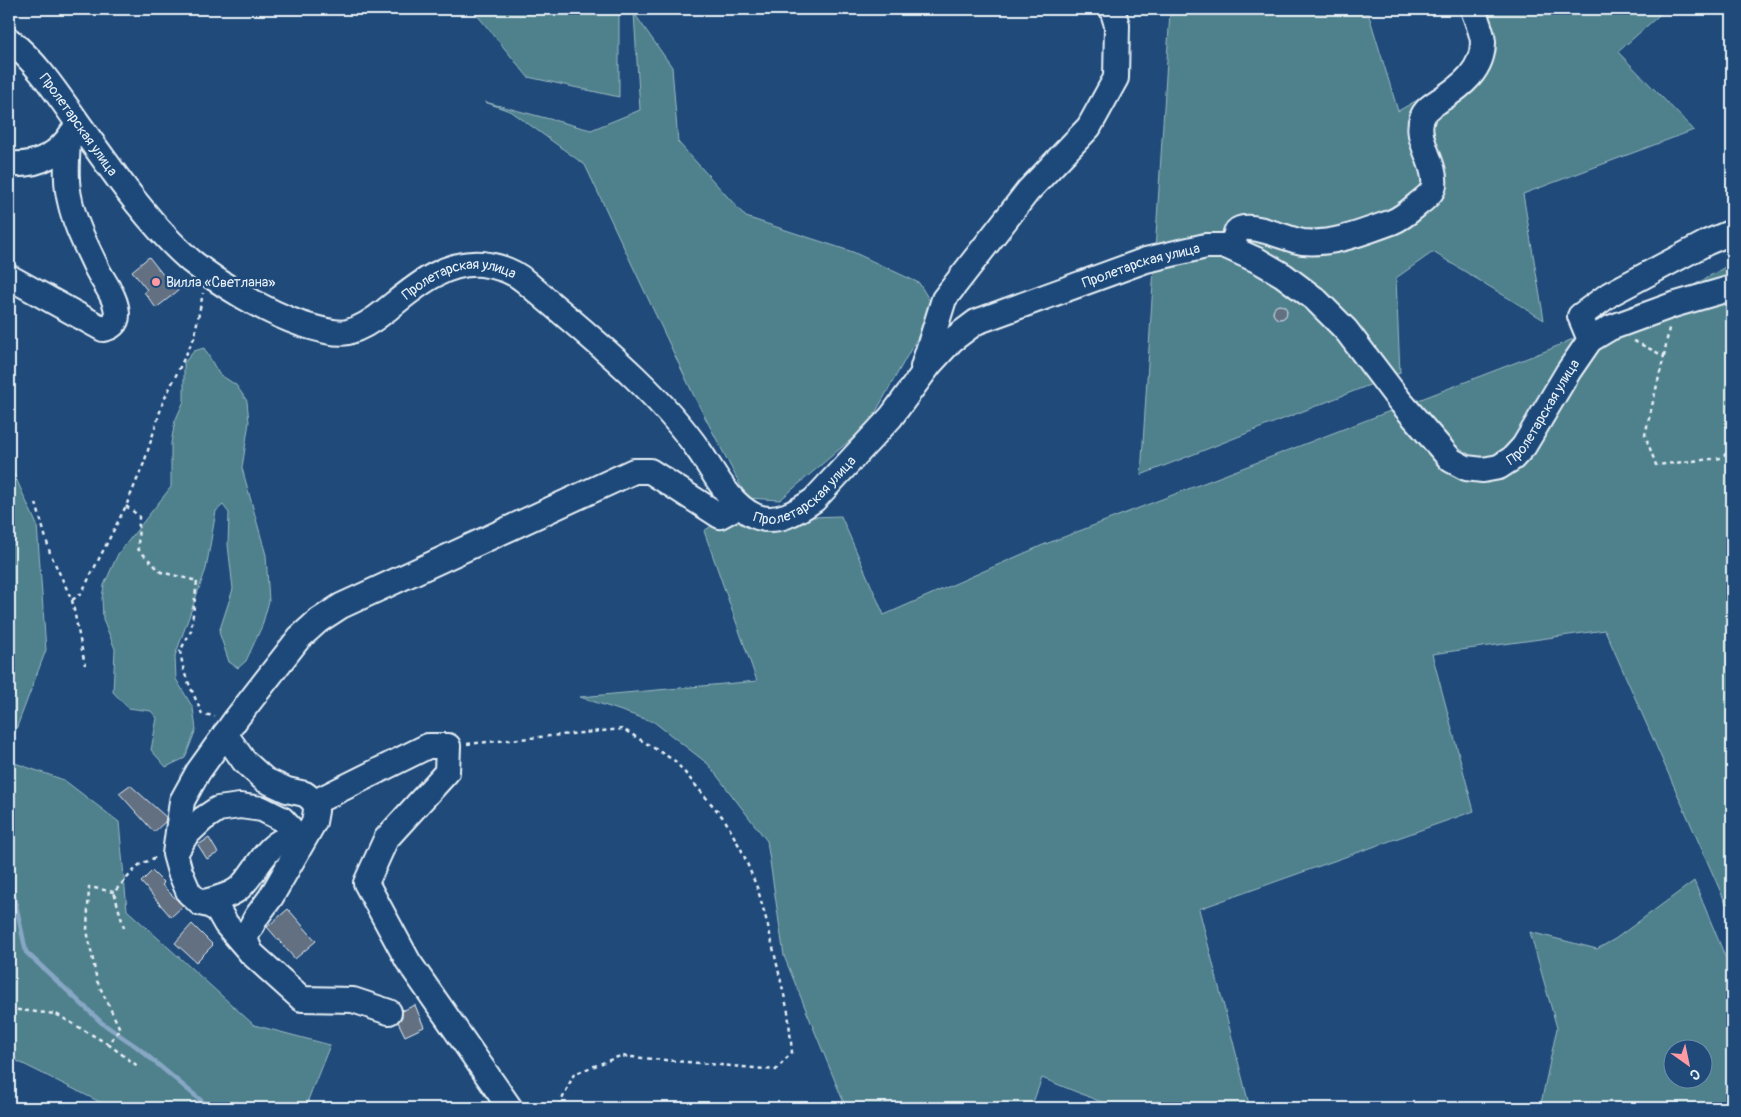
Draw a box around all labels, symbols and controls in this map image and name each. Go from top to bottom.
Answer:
street label: Пролетарская улица [36,70,121,179]
street label: Пролетарская улица [1080,240,1202,292]
street label: Пролетарская улица [398,256,519,303]
place label: Вилла «Светлана» [166,274,275,291]
marker: Вилла «Светлана» [150,276,162,288]
street label: Пролетарская улица [1503,356,1583,469]
street label: Пролетарская улица [751,452,860,528]
north arrow [1664,1040,1714,1090]
text: С [1686,1065,1703,1084]

